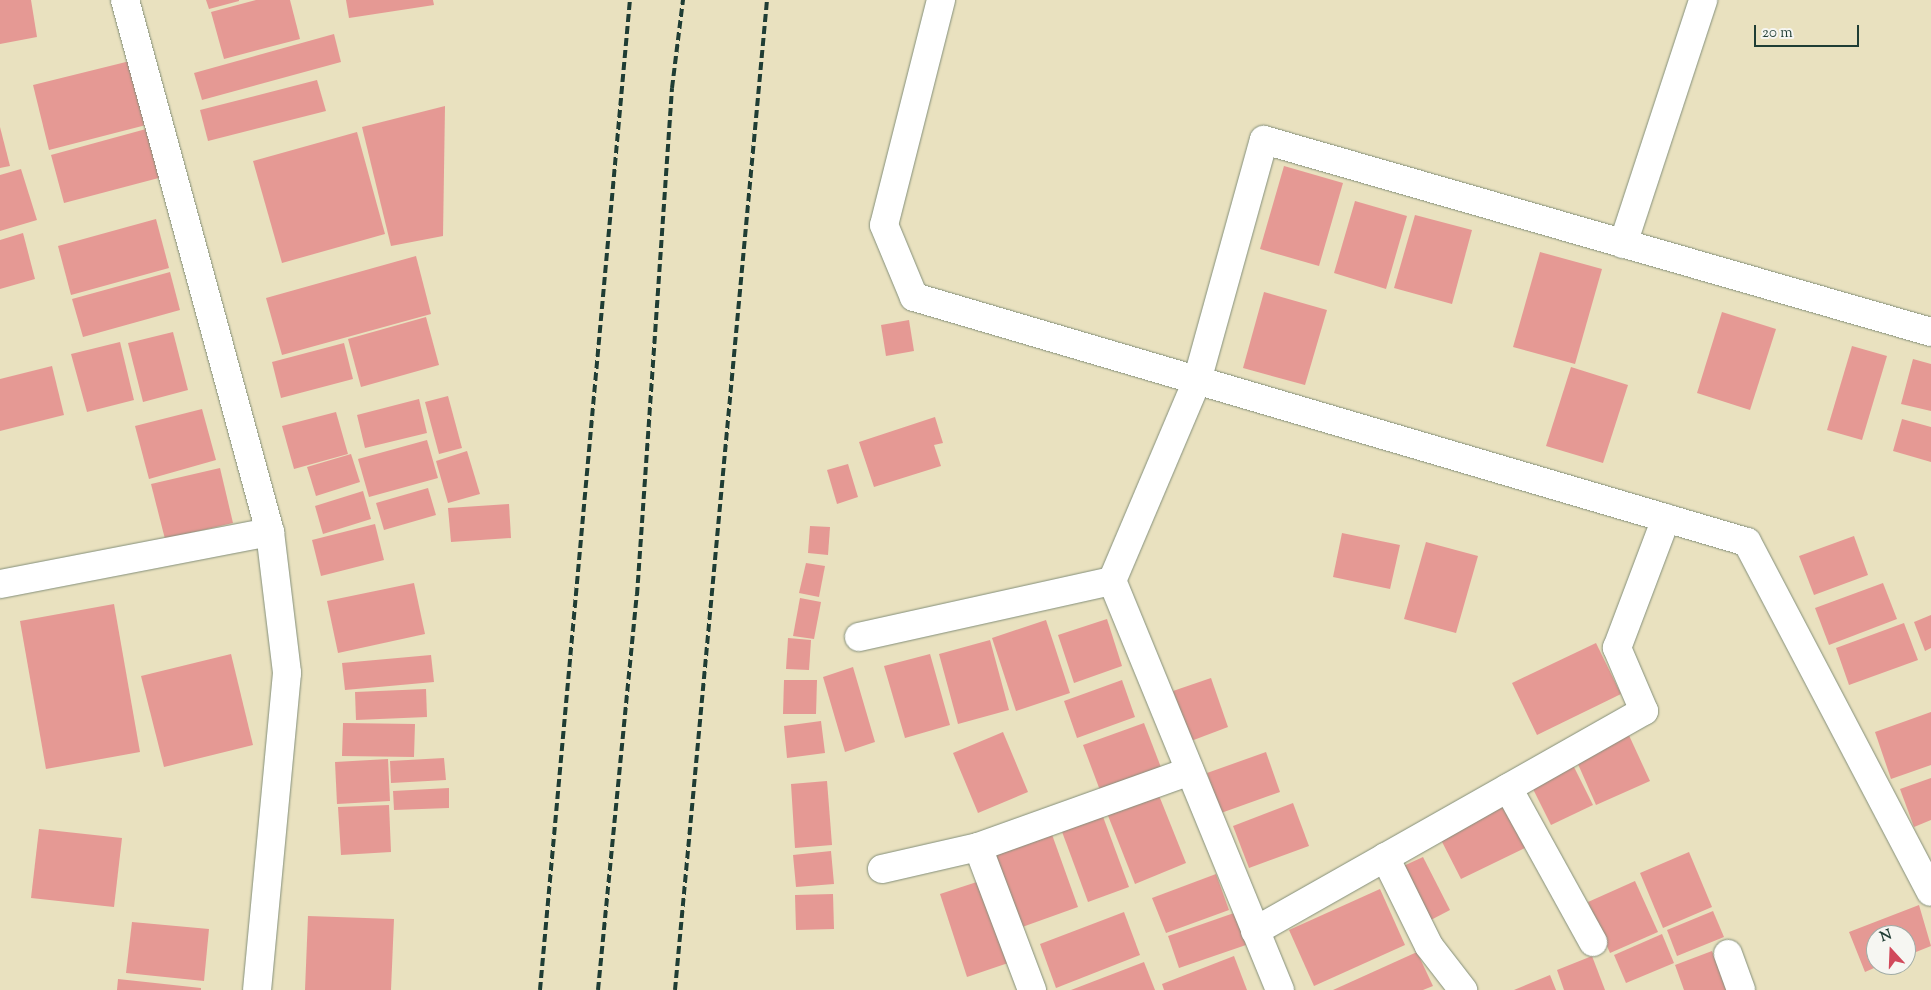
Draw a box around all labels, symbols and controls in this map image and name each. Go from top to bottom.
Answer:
scale bar [1756,15,1861,47]
text: 20 m [1762,23,1793,44]
north arrow [1866,925,1916,975]
text: N [1878,926,1895,948]

